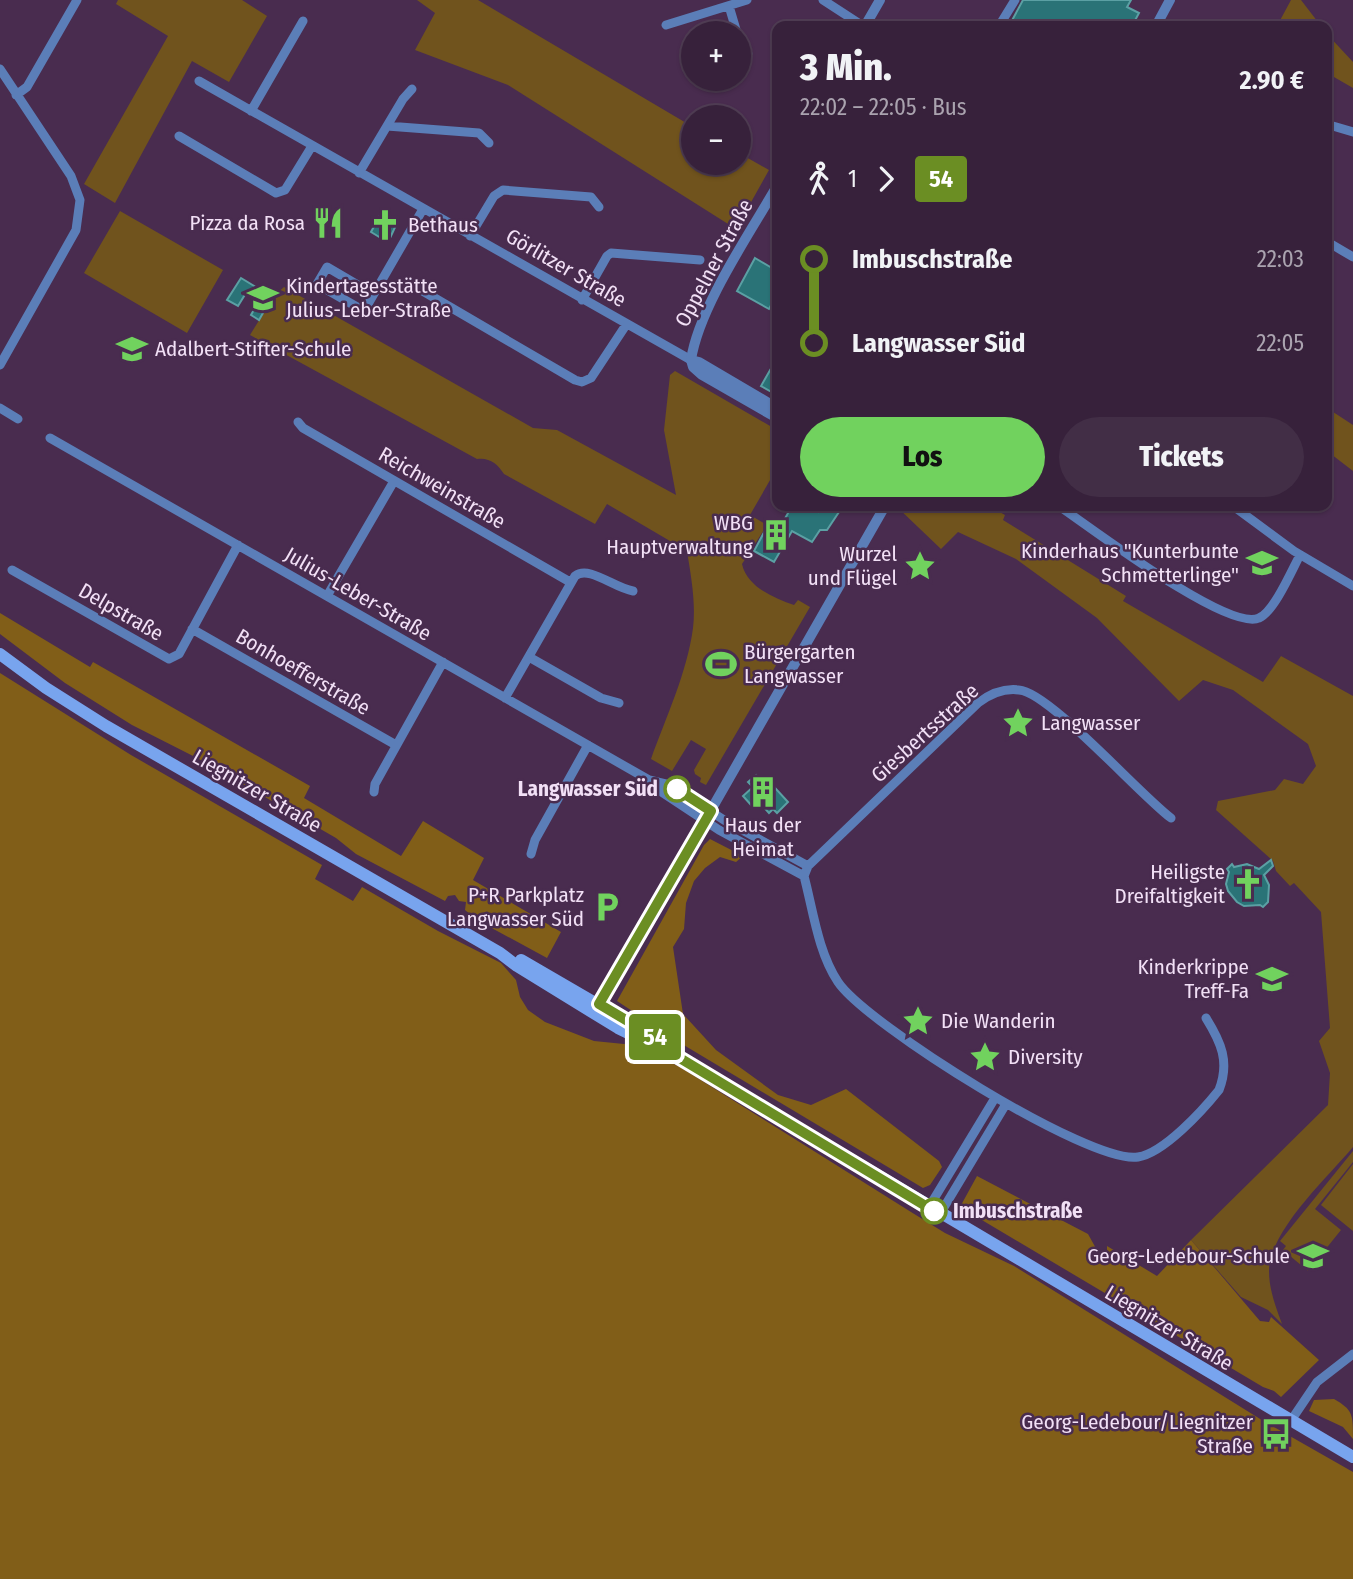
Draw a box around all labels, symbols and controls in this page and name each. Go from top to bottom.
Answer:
map controls [681,21,751,175]
button: + [681,21,751,91]
text: 3 Min. [800,44,892,90]
text: 2.90 € [1240,65,1304,96]
text: 22:02 – 22:05 · Bus [800,93,967,121]
button: − [681,105,751,175]
icon: walk [800,160,838,198]
icon: forward [867,160,905,198]
text: 1 [848,165,857,193]
text: 54 [929,165,953,193]
street label: Oppelner Straße [669,195,759,331]
restaurant icon: Pizza da Rosa [311,206,345,240]
church icon: Bethaus [368,208,402,242]
place label: Pizza da Rosa [189,210,305,236]
place label: Bethaus [408,212,478,238]
street label: Görlitzer Straße [501,223,631,313]
text: Imbuschstraße [852,244,1013,275]
text: 22:03 [1257,245,1304,273]
place label: Kindertagesstätte Julius-Leber-Straße [286,273,451,323]
school or university icon: Kindertagesstätte Julius-Leber-Straße [246,281,280,315]
text: Langwasser Süd [852,328,1026,359]
text: 22:05 [1256,329,1304,357]
school or university icon: Adalbert-Stifter-Schule [115,332,149,366]
place label: Adalbert-Stifter-Schule [155,336,351,362]
button: Los [800,417,1045,497]
button: Tickets [1059,417,1304,497]
street label: Reichweinstraße [374,441,510,535]
place label: WBG Hauptverwaltung [606,510,753,560]
building icon: WBG Hauptverwaltung [759,518,793,552]
place label: Kinderhaus "Kunterbunte Schmetterlinge" [1021,538,1239,588]
street label: Julius-Leber-Straße [280,541,436,647]
place label: Wurzel und Flügel [808,541,897,591]
school or university icon: Kinderhaus "Kunterbunte Schmetterlinge" [1245,546,1279,580]
place icon: Wurzel und Flügel [903,549,937,583]
street label: Delpstraße [74,577,168,647]
street label: Bonhoefferstraße [231,623,375,721]
place label: Bürgergarten Langwasser [744,639,856,689]
sports icon: Bürgergarten Langwasser [704,647,738,681]
street label: Giesbertsstraße [866,678,984,788]
place icon: Langwasser [1001,706,1035,740]
place label: Langwasser [1041,710,1141,736]
street label: Liegnitzer Straße [188,744,326,838]
building icon: Haus der Heimat [746,775,780,809]
place label: Langwasser Süd [518,776,658,802]
marker: Langwasser Süd [664,776,690,802]
place label: Haus der Heimat [725,812,802,862]
place label: Heiligste Dreifaltigkeit [1115,859,1225,909]
church icon: Heiligste Dreifaltigkeit [1231,867,1265,901]
place label: P+R Parkplatz Langwasser Süd [447,882,584,932]
parking icon: P+R Parkplatz Langwasser Süd [590,890,624,924]
place label: Kinderkrippe Treff-Fa [1137,954,1249,1004]
school or university icon: Kinderkrippe Treff-Fa [1255,962,1289,996]
place icon: Die Wanderin [901,1004,935,1038]
place label: Die Wanderin [941,1008,1056,1034]
line badge: 54 [624,1014,686,1060]
text: 54 [643,1023,667,1051]
place icon: Diversity [968,1040,1002,1074]
place label: Diversity [1008,1044,1083,1070]
marker: Imbuschstraße [921,1198,947,1224]
place label: Imbuschstraße [953,1198,1083,1224]
school or university icon: Georg-Ledebour-Schule [1296,1239,1330,1273]
place label: Georg-Ledebour-Schule [1087,1243,1290,1269]
street label: Liegnitzer Straße [1100,1280,1238,1376]
place label: Georg-Ledebour/Liegnitzer Straße [1021,1409,1254,1459]
bus stop icon: Georg-Ledebour/Liegnitzer Straße [1259,1417,1293,1451]

